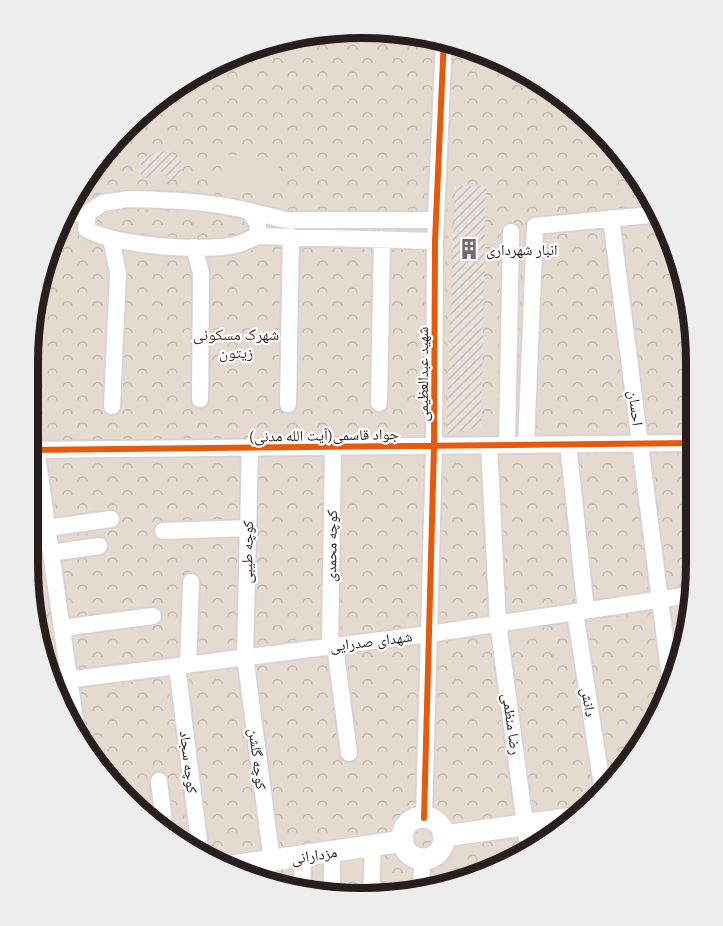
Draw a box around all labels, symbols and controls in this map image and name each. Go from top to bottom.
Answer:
building icon: انبار شهرداری [457,237,481,261]
place label: انبار شهرداری [486,239,558,260]
district label: شهرک مسکونی زیتون [193,323,279,363]
street label: شهید عبدالعظیمی [412,326,433,421]
street label: احسان [623,389,649,427]
street label: جواد قاسمی(آیت الله مدنی) [249,423,400,447]
street label: کوچه محمدی [320,510,342,582]
street label: کوچه طیبی [236,520,258,584]
street label: شهدای صدرایی [329,626,413,656]
street label: دانش [576,686,602,718]
street label: رضا منظمی [497,692,527,756]
street label: کوچه گلشن [244,727,272,791]
street label: کوچه سجاد [175,729,203,795]
street label: مزدارانی [289,841,339,869]

